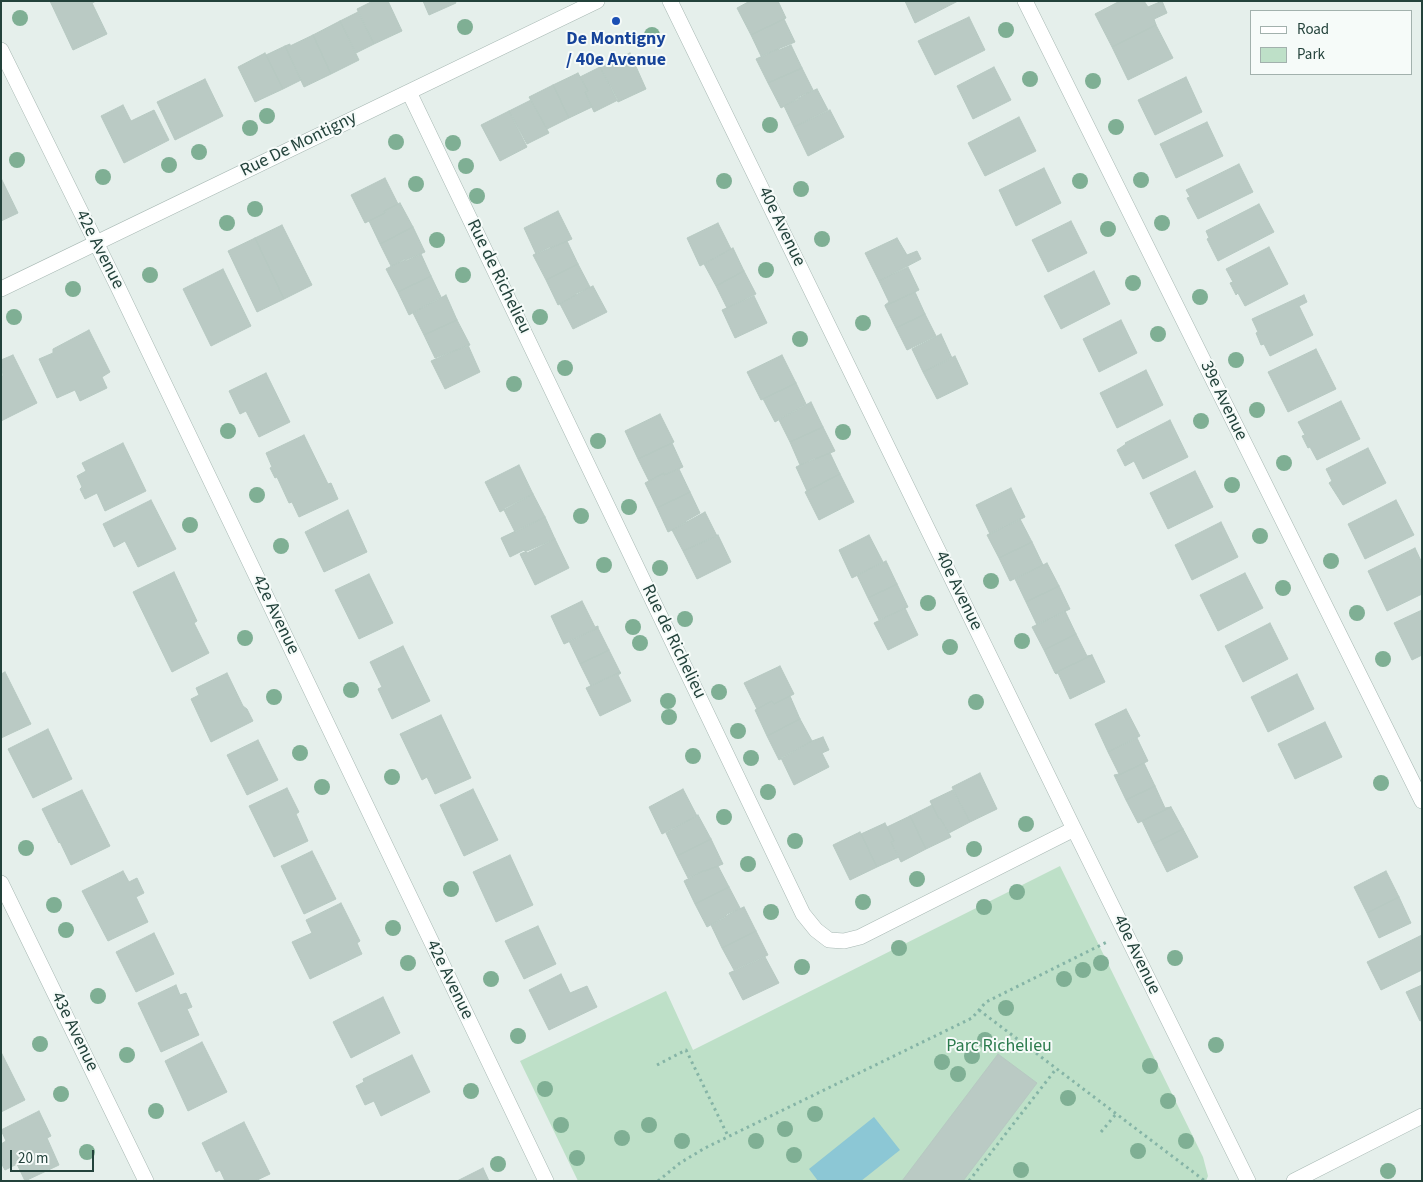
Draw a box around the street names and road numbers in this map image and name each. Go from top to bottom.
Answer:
street label: Rue De Montigny [237,108,361,182]
street label: 40e Avenue [752,184,810,270]
street label: 42e Avenue [70,207,128,293]
street label: Rue de Richelieu [461,216,535,338]
street label: 39e Avenue [1194,358,1252,444]
street label: 40e Avenue [929,548,987,634]
street label: 42e Avenue [246,572,304,658]
street label: Rue de Richelieu [636,581,710,703]
street label: 40e Avenue [1107,912,1165,998]
street label: 42e Avenue [420,937,478,1023]
street label: 43e Avenue [45,989,103,1075]

